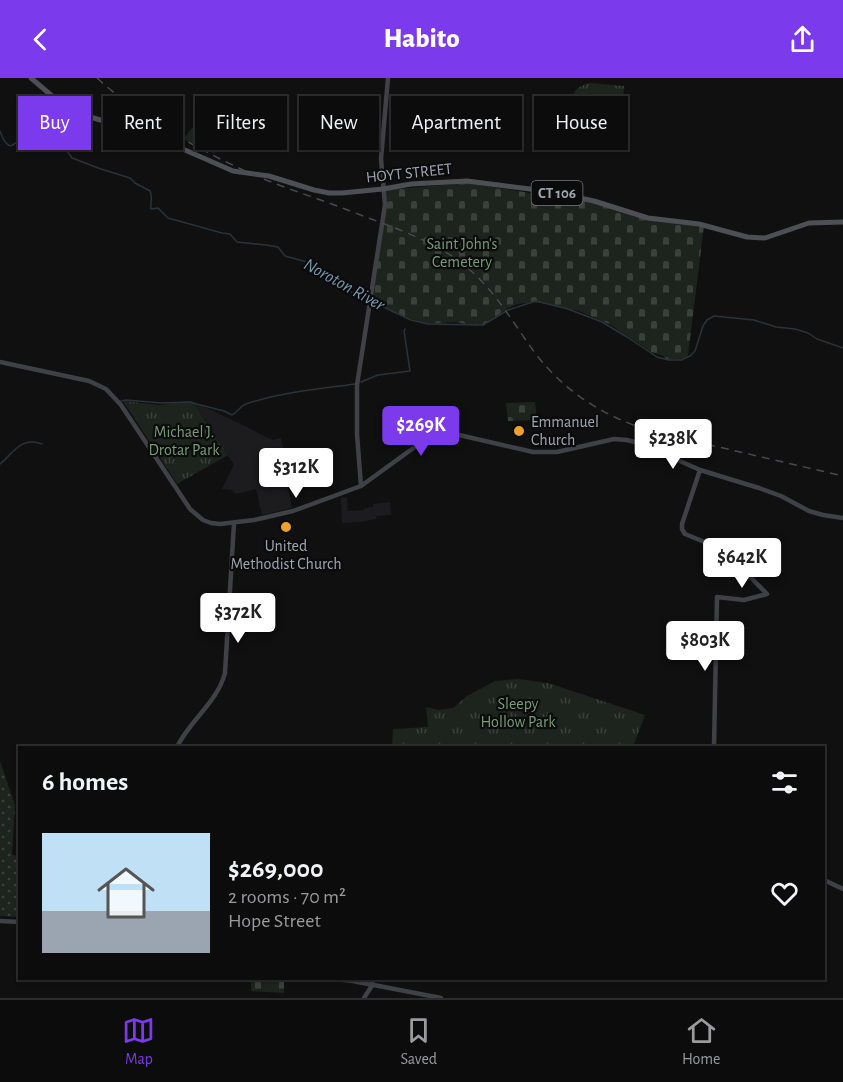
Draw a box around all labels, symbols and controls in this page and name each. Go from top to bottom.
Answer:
icon: back [24,23,57,56]
icon: share [786,23,819,56]
text: Habito [383,25,460,52]
chip: Buy [18,96,91,150]
chip: Rent [103,96,183,150]
chip: Filters [195,96,287,150]
chip: New [299,96,379,150]
chip: Apartment [391,96,522,150]
chip: House [534,96,628,150]
street label: HOYT STREET [365,161,453,185]
road number: CT 106 [532,181,582,205]
park label: Saint John's Cemetery [427,236,498,271]
water label: Noroton River [301,255,388,315]
pin: $269K [379,406,463,457]
place label: Emmanuel Church [531,414,599,448]
text: $269K [396,415,446,435]
pin: $238K [631,419,715,470]
park label: Michael J. Drotar Park [148,424,220,458]
marker: Emmanuel Church [512,424,526,438]
text: $238K [649,428,697,448]
pin: $312K [254,448,338,499]
text: $312K [273,457,319,477]
marker: United Methodist Church [279,520,293,534]
place label: United Methodist Church [230,538,342,572]
pin: $642K [700,538,784,589]
text: $642K [717,547,767,567]
pin: $372K [196,593,280,644]
text: $372K [214,602,262,622]
pin: $803K [663,621,747,672]
text: $803K [680,630,730,650]
park label: Sleepy Hollow Park [480,696,556,730]
icon: filters [768,766,801,799]
text: 6 homes [42,769,128,795]
text: $269,000 [228,856,324,882]
icon: home [90,857,162,929]
icon: heart [768,877,801,910]
text: 2 rooms · 70 m² [228,887,346,907]
text: Hope Street [228,911,321,931]
tab: Map [122,1014,155,1069]
tab: Saved [400,1014,437,1069]
tab: Home [682,1014,721,1069]

